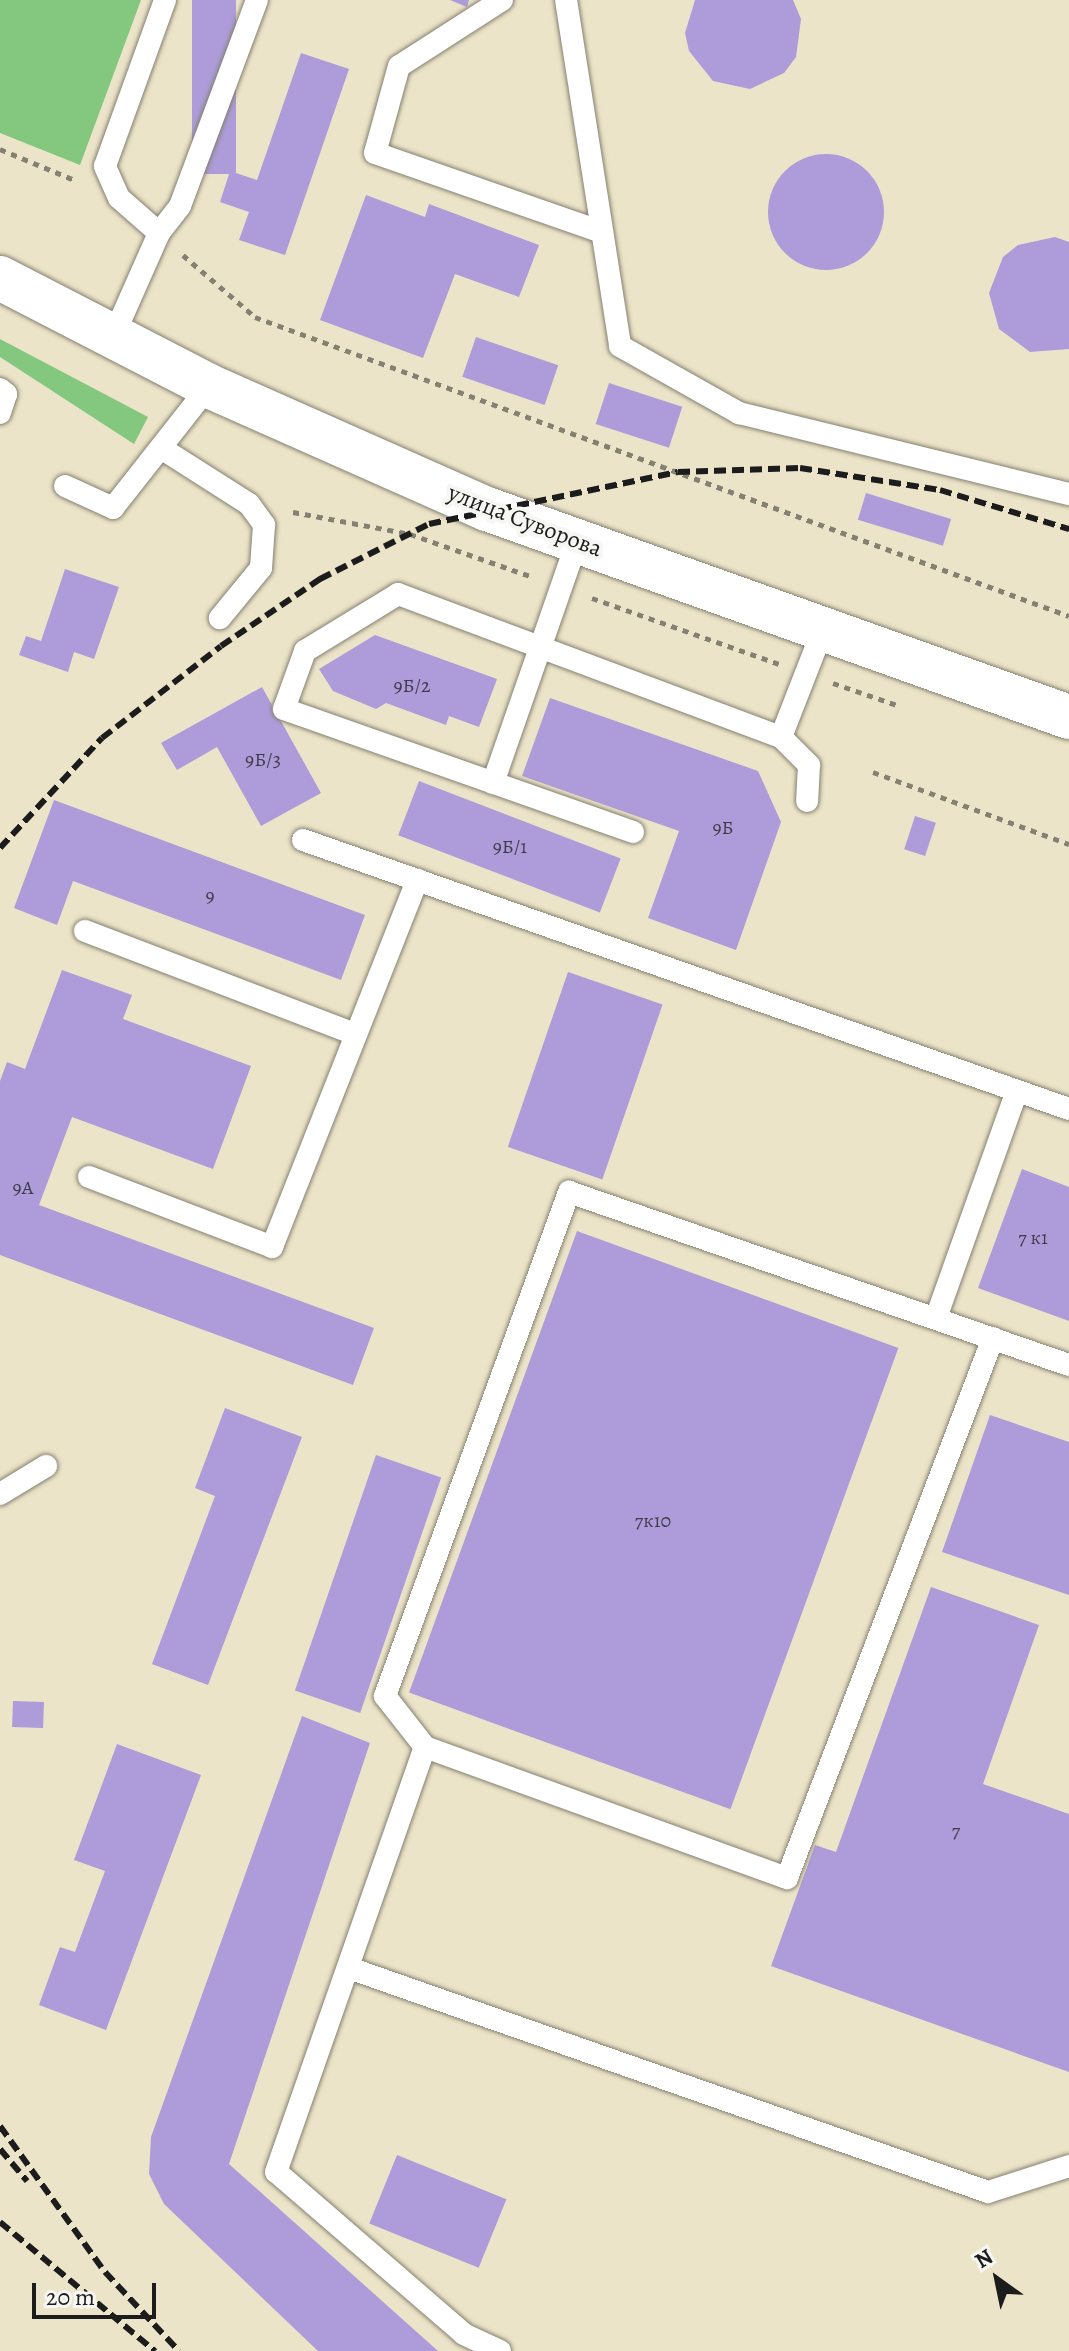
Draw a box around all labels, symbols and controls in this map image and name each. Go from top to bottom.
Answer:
street label: улица Суворова [444,478,606,564]
house number: 9Б/2 [393,673,431,697]
house number: 9Б/3 [245,747,281,771]
house number: 9Б [712,815,734,839]
house number: 9Б/1 [493,834,527,858]
house number: 9 [205,883,215,907]
house number: 9А [13,1175,33,1199]
house number: 7 к1 [1018,1225,1048,1249]
house number: 7к10 [635,1508,671,1532]
house number: 7 [952,1818,960,1842]
north arrow [957,2239,1037,2319]
text: N [969,2242,999,2276]
scale bar [36,2267,160,2317]
text: 20 m [46,2281,95,2313]

